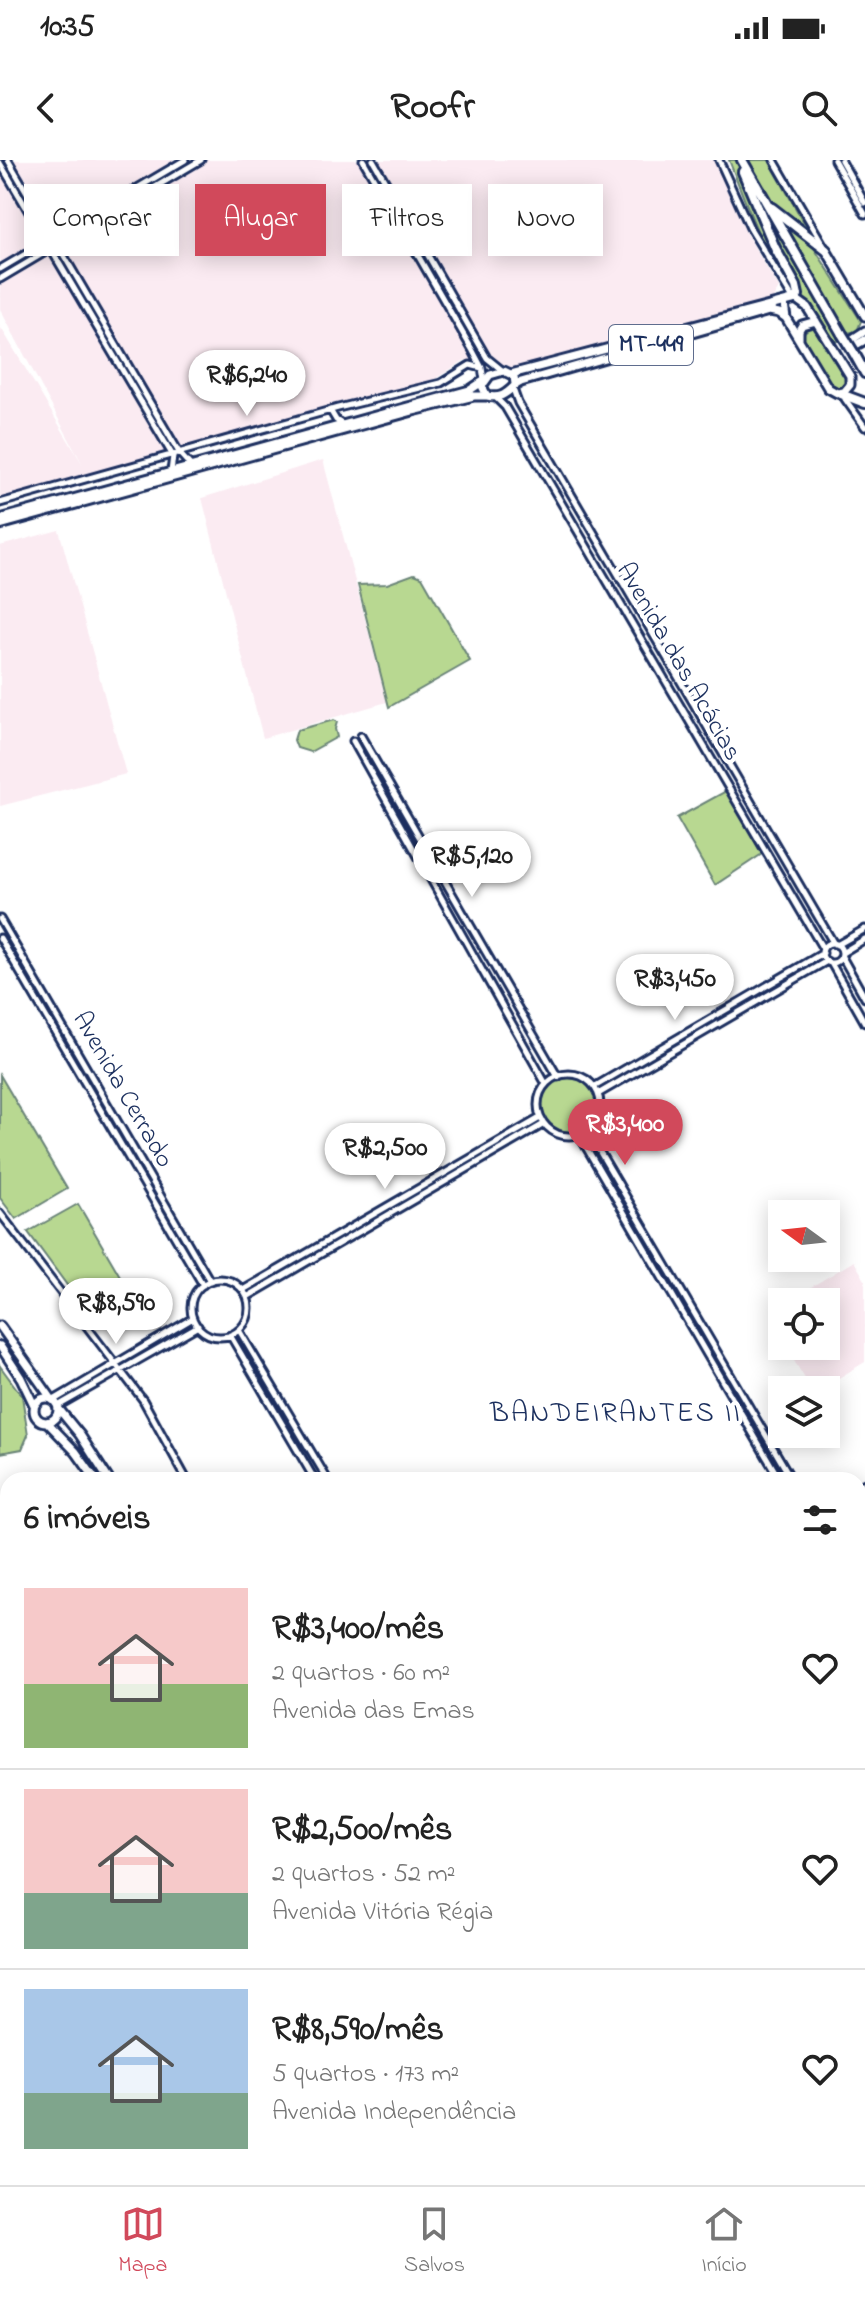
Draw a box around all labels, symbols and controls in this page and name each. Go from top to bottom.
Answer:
text: 10:35 [40,6,95,50]
text: Roofr [390,82,475,135]
icon: back [24,86,68,130]
icon: search [797,86,841,130]
chip: Comprar [24,184,179,256]
chip: Alugar [195,184,326,256]
chip: Filtros [342,184,472,256]
chip: Novo [488,184,603,256]
road number: MT-449 [609,325,693,365]
pin: R$6,240 [173,350,321,418]
text: R$6,240 [207,357,287,395]
street label: Avenida das Acácias [606,556,750,768]
pin: R$5,120 [398,831,546,899]
text: R$5,120 [431,838,513,876]
pin: R$3,450 [601,954,749,1022]
text: R$3,450 [634,961,716,999]
street label: Avenida Cerrado [62,1005,182,1175]
pin: R$3,400 [551,1099,699,1167]
text: R$3,400 [586,1106,664,1144]
pin: R$2,500 [311,1123,459,1191]
text: R$2,500 [343,1130,427,1168]
north arrow [768,1200,840,1272]
map controls [768,1200,840,1448]
pin: R$8,590 [42,1278,190,1346]
text: R$8,590 [77,1285,155,1323]
button: locate [768,1288,840,1360]
button: layers [768,1376,840,1448]
district label: BANDEIRANTES II [489,1394,742,1435]
text: 6 imóveis [24,1495,150,1545]
icon: filters [798,1498,842,1542]
text: R$3,400/mês [272,1605,444,1655]
icon: home [88,1620,184,1716]
icon: heart [798,1646,842,1690]
text: 2 quartos · 60 m² [272,1655,450,1693]
text: Avenida das Emas [272,1693,475,1731]
text: R$2,500/mês [272,1806,452,1856]
icon: home [88,1821,184,1917]
icon: heart [798,1847,842,1891]
text: 2 quartos · 52 m² [272,1856,455,1894]
text: Avenida Vitória Régia [272,1894,493,1932]
text: R$8,590/mês [272,2006,444,2056]
icon: home [88,2021,184,2117]
icon: heart [798,2047,842,2091]
text: 5 quartos · 173 m² [272,2056,459,2094]
text: Avenida Independência [272,2094,516,2132]
tab: Mapa [118,2202,167,2282]
tab: Salvos [404,2202,465,2282]
tab: Início [702,2202,747,2282]

